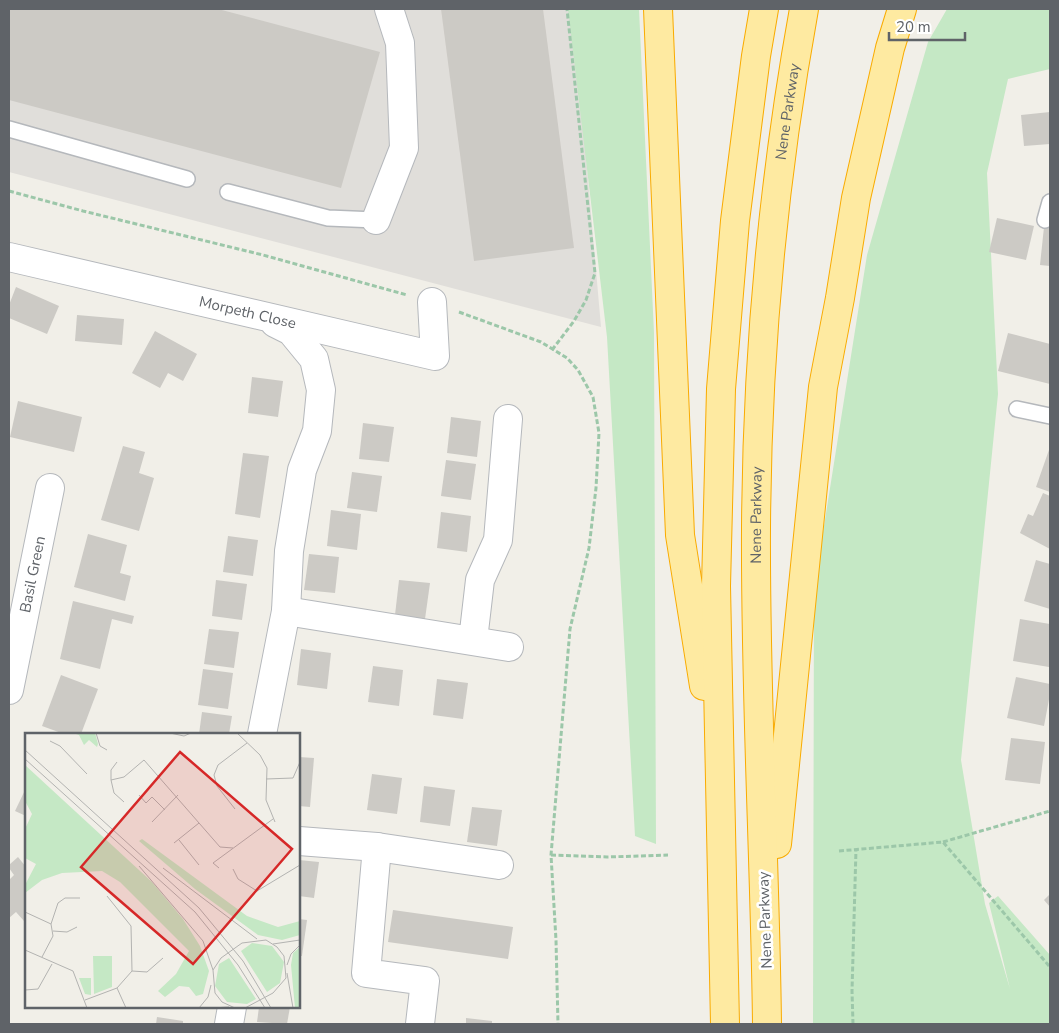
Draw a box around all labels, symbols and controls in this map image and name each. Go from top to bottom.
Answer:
scale bar [889,10,965,42]
text: 20 m [896,17,931,37]
street label: Nene Parkway [771,62,805,161]
street label: Morpeth Close [197,292,298,333]
street label: Nene Parkway [746,466,767,564]
street label: Basil Green [15,534,50,614]
inset map [25,733,300,1008]
street label: Nene Parkway [753,871,777,969]

